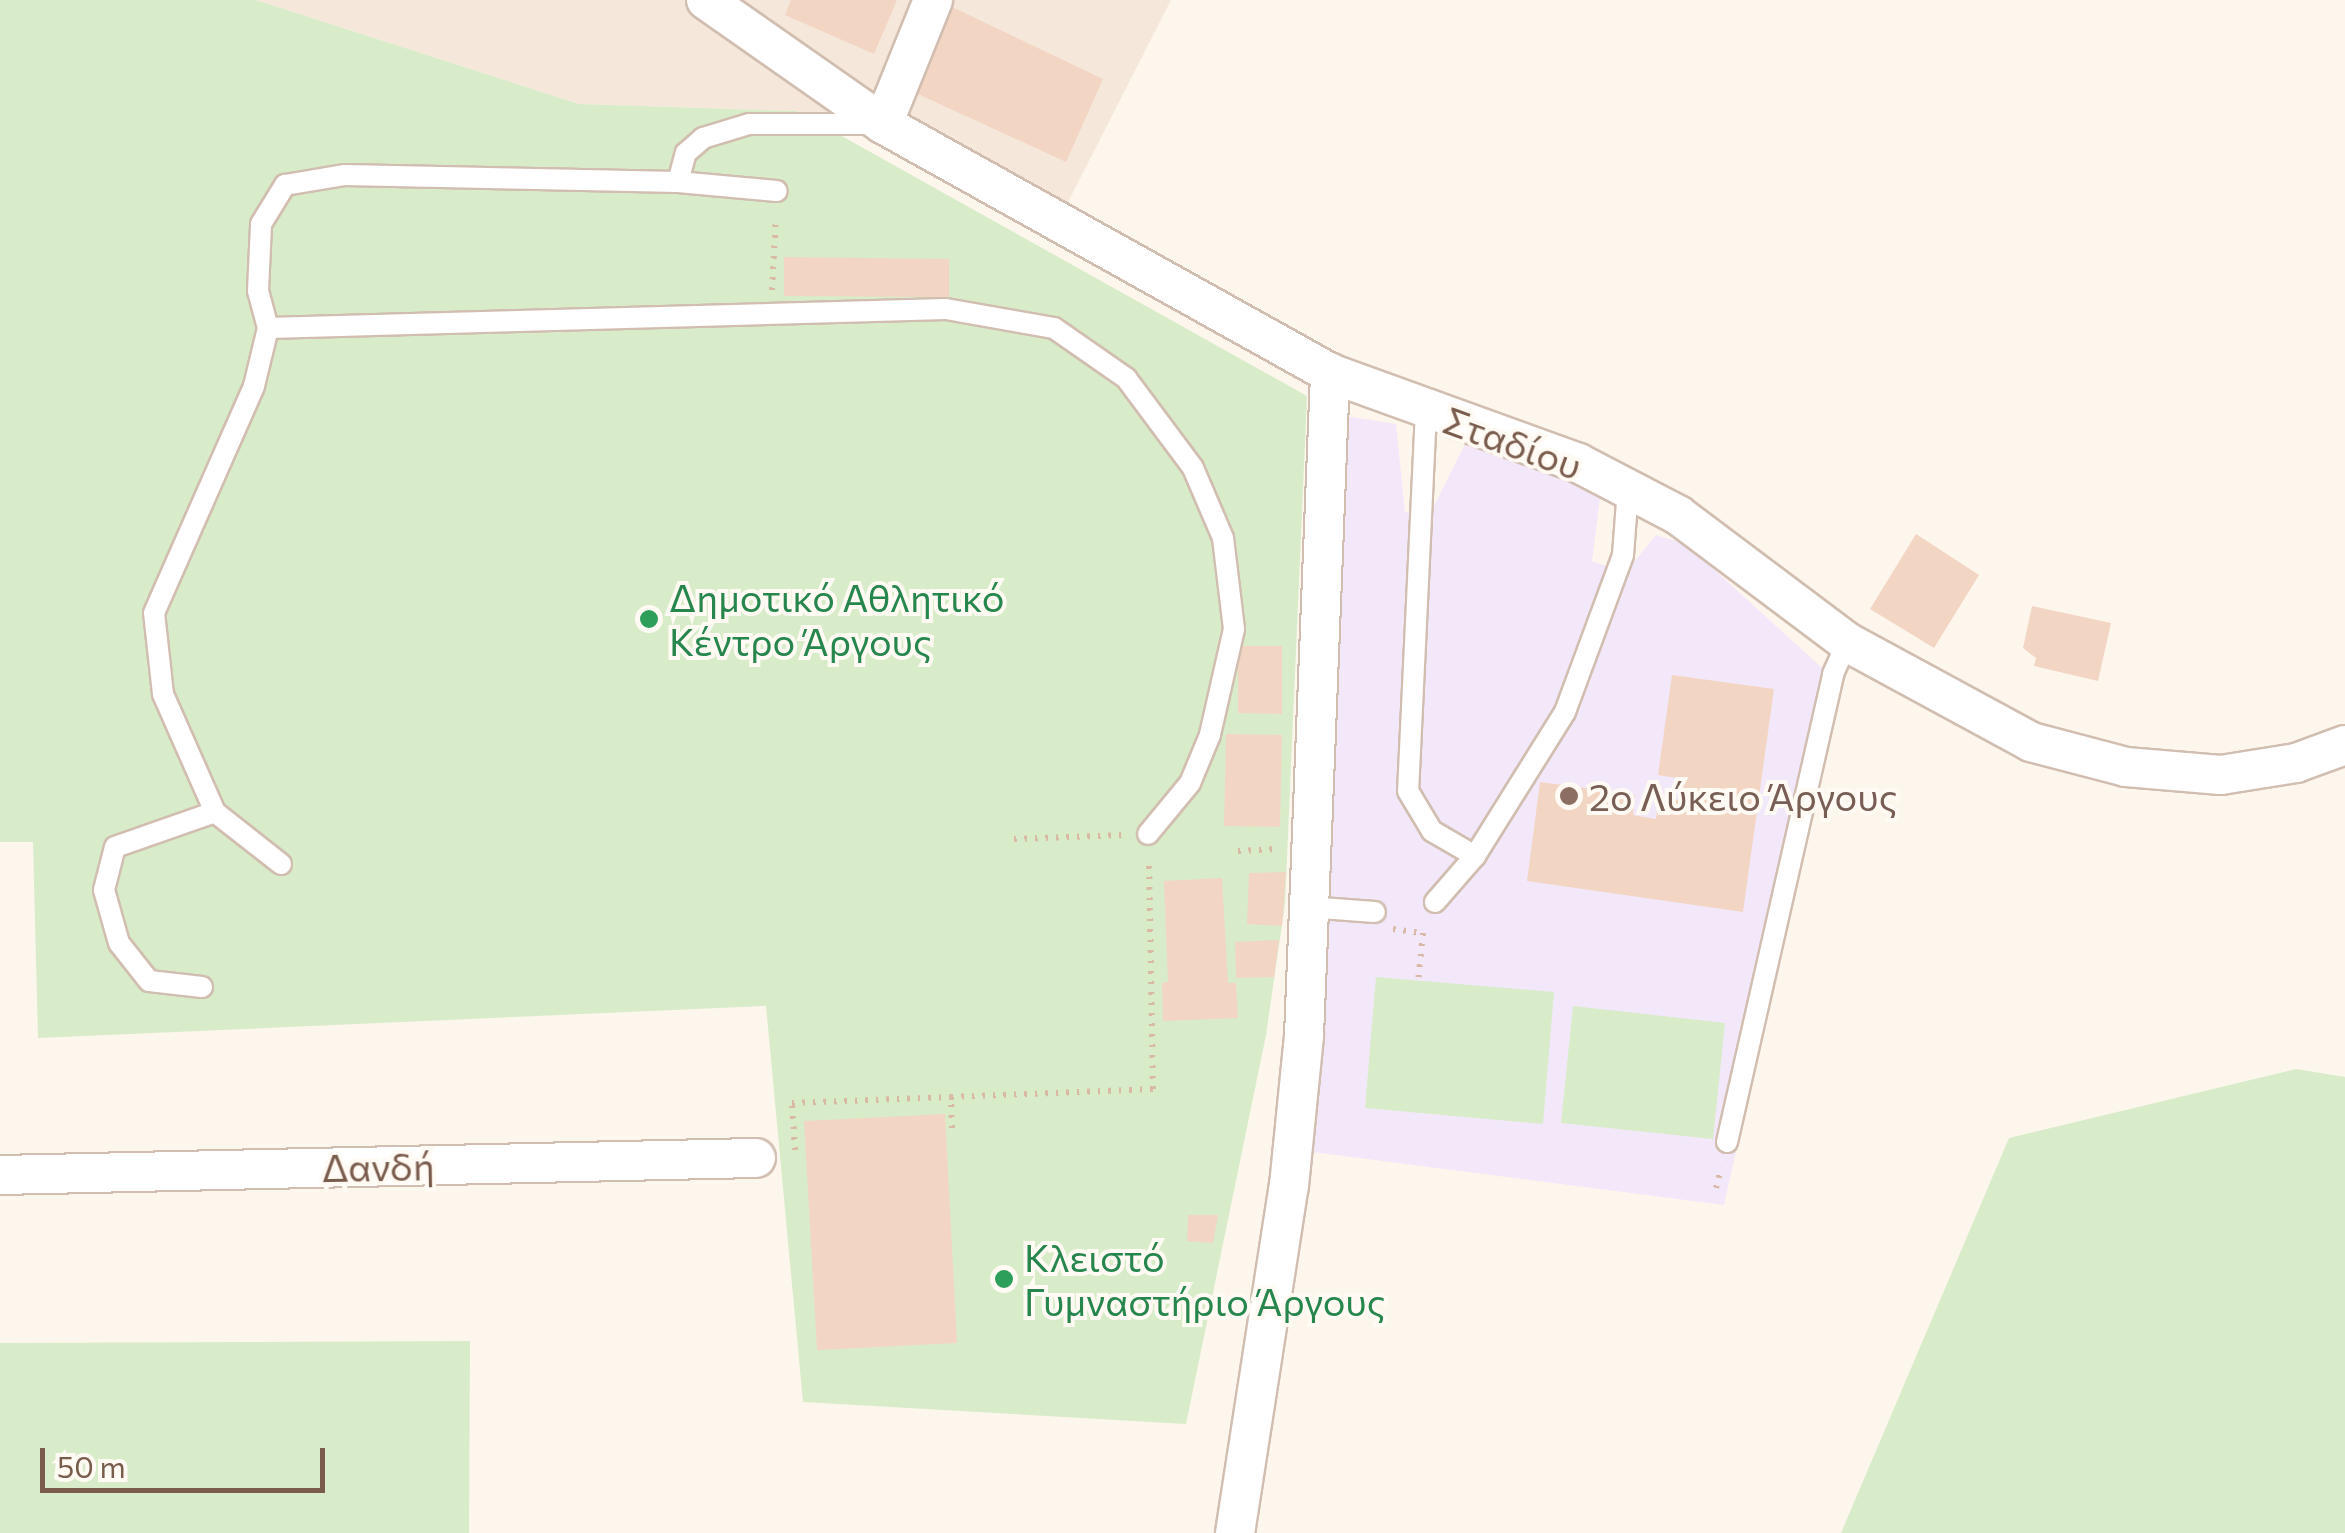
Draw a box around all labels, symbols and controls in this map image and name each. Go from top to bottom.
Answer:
street label: Σταδίου [1438,396,1588,488]
place label: Δημοτικό Αθλητικό Κέντρο Άργους [669,574,1004,664]
marker: Δημοτικό Αθλητικό Κέντρο Άργους [638,608,660,630]
place label: 2ο Λύκειο Άργους [1589,773,1897,819]
marker: 2ο Λύκειο Άργους [1558,785,1580,807]
street label: Δανδή [321,1142,435,1190]
place label: Κλειστό Γυμναστήριο Άργους [1024,1234,1385,1324]
marker: Κλειστό Γυμναστήριο Άργους [993,1268,1015,1290]
scale bar [45,1428,330,1490]
text: 50 m [57,1447,126,1484]

